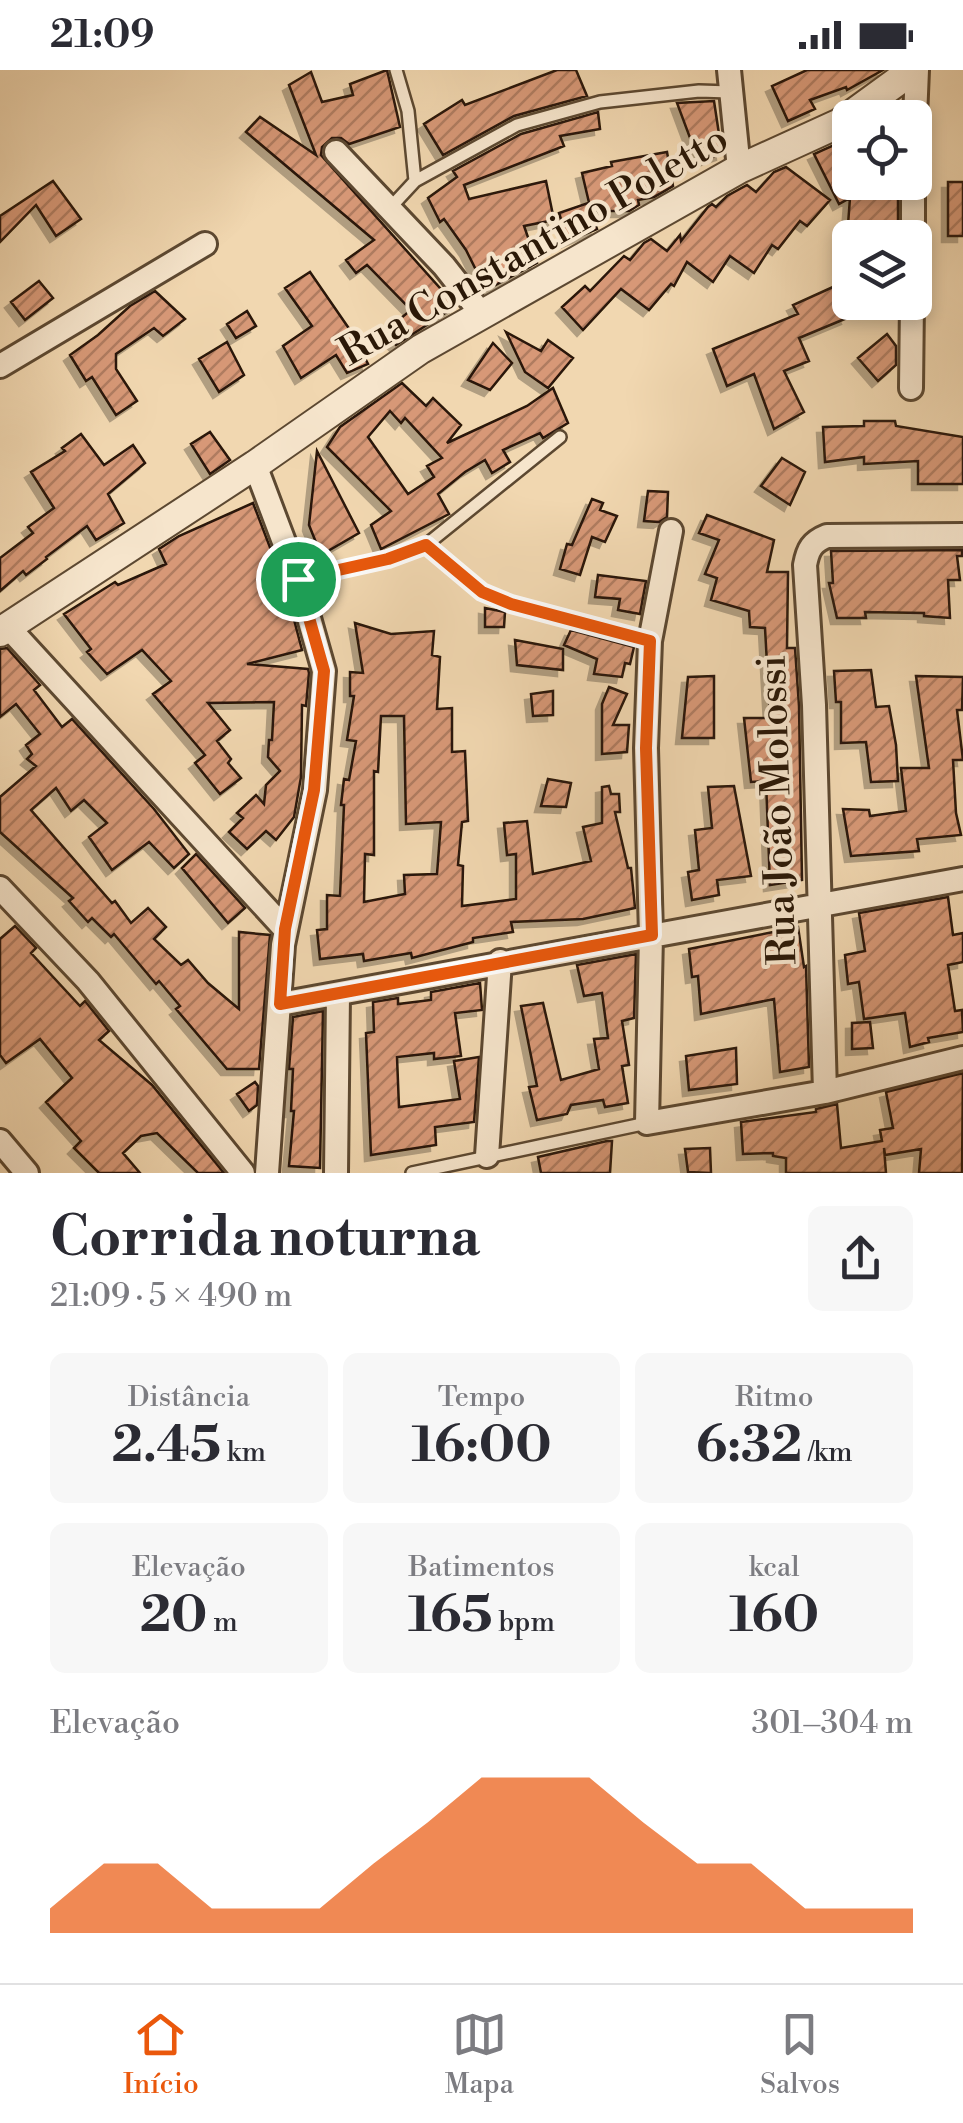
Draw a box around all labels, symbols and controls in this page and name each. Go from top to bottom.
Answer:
text: 21:09 [50,12,154,59]
map controls [832,100,932,320]
button: locate [832,100,932,200]
street label: Rua Constantino Poletto [331,114,737,378]
button: layers [832,220,932,320]
pin [256,537,341,622]
icon: arrive [271,552,326,607]
street label: Rua João Molossi [748,654,808,966]
text: Corrida noturna [50,1204,480,1273]
button: share [808,1206,913,1311]
text: 21:09 · 5 × 490 m [50,1276,292,1316]
text: Distância [128,1380,250,1415]
text: Tempo [438,1380,525,1415]
text: Ritmo [735,1380,813,1415]
text: 2.45 [112,1415,221,1477]
text: 16:00 [411,1415,552,1477]
text: 6:32 [696,1415,802,1477]
text: km [221,1435,266,1470]
text: /km [802,1435,853,1470]
text: Elevação [132,1550,246,1585]
text: Batimentos [409,1550,554,1585]
text: kcal [749,1550,800,1585]
text: 20 [140,1585,207,1647]
text: 165 [408,1585,493,1647]
text: 160 [729,1585,819,1647]
text: m [207,1605,238,1640]
text: bpm [493,1605,555,1640]
text: Elevação [50,1703,180,1743]
text: 301–304 m [752,1703,913,1743]
tab: Início [123,2007,199,2102]
tab: Mapa [445,2007,514,2102]
tab: Salvos [760,2007,840,2102]

